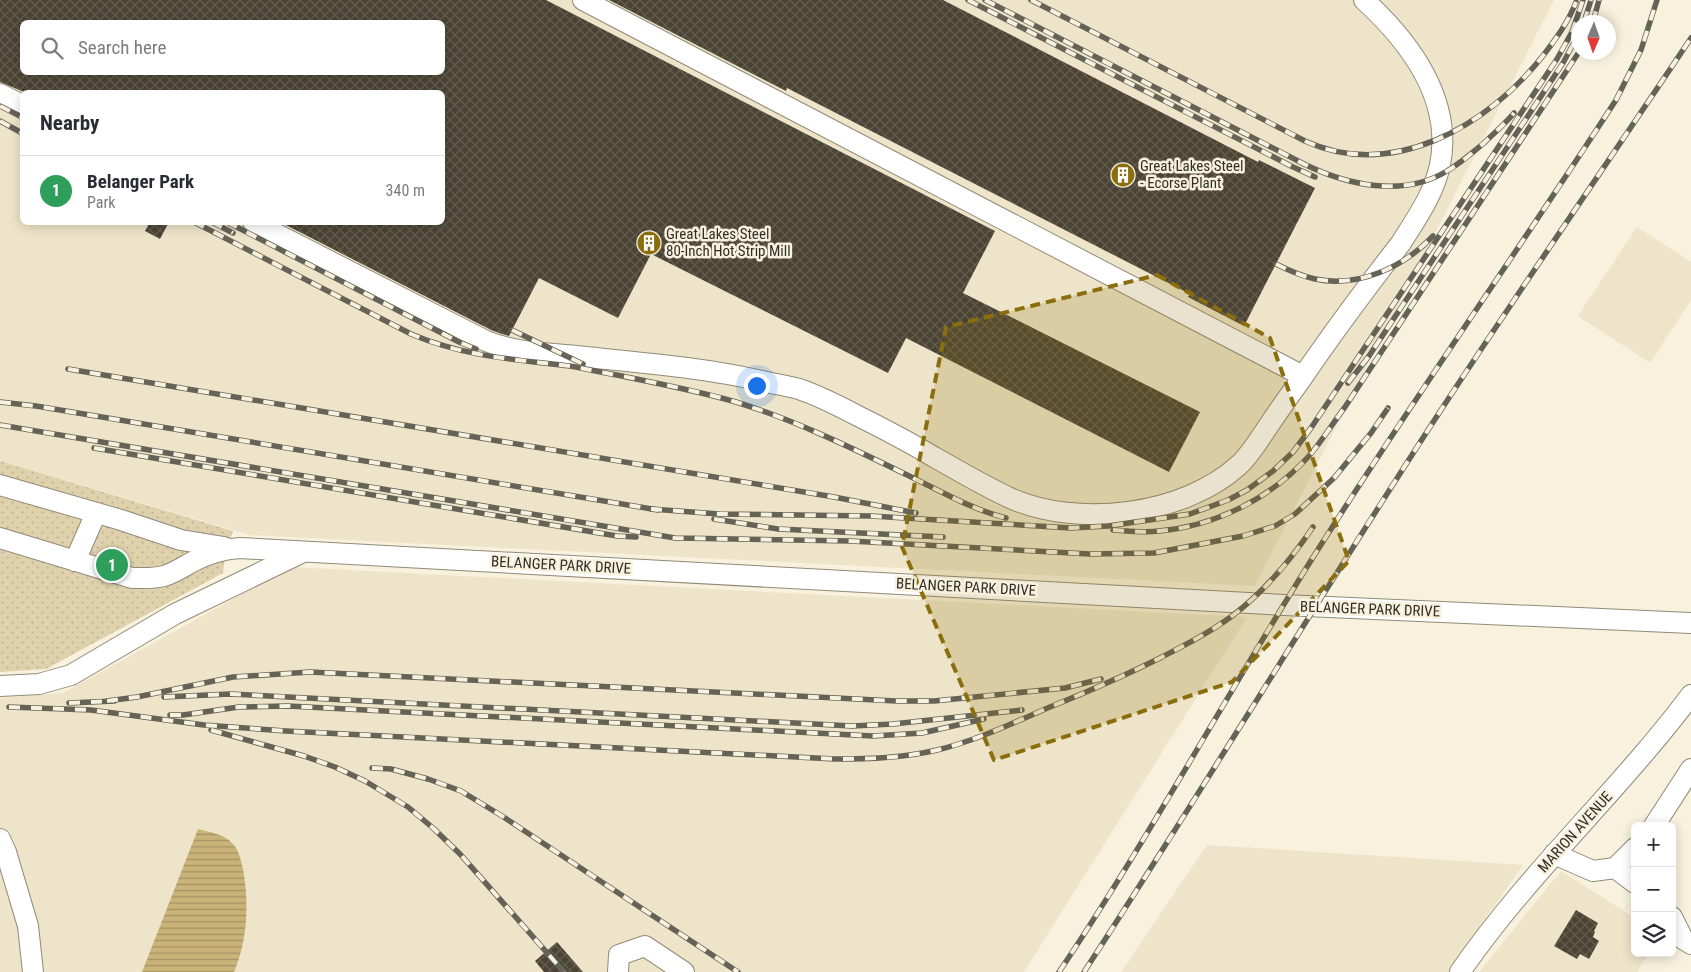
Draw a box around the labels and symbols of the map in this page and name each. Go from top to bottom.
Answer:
north arrow [1571,15,1616,60]
place label: Great Lakes Steel - Ecorse Plant [1140,157,1243,192]
building icon: Great Lakes Steel - Ecorse Plant [1110,162,1136,188]
place label: Great Lakes Steel 80-Inch Hot Strip Mill [666,225,791,260]
building icon: Great Lakes Steel 80-Inch Hot Strip Mill [636,230,662,256]
your location [744,373,770,399]
pin: 1 [96,546,128,584]
street label: BELANGER PARK DRIVE [490,552,632,578]
street label: BELANGER PARK DRIVE [895,574,1037,600]
street label: BELANGER PARK DRIVE [1300,598,1440,620]
street label: MARION AVENUE [1534,788,1616,876]

